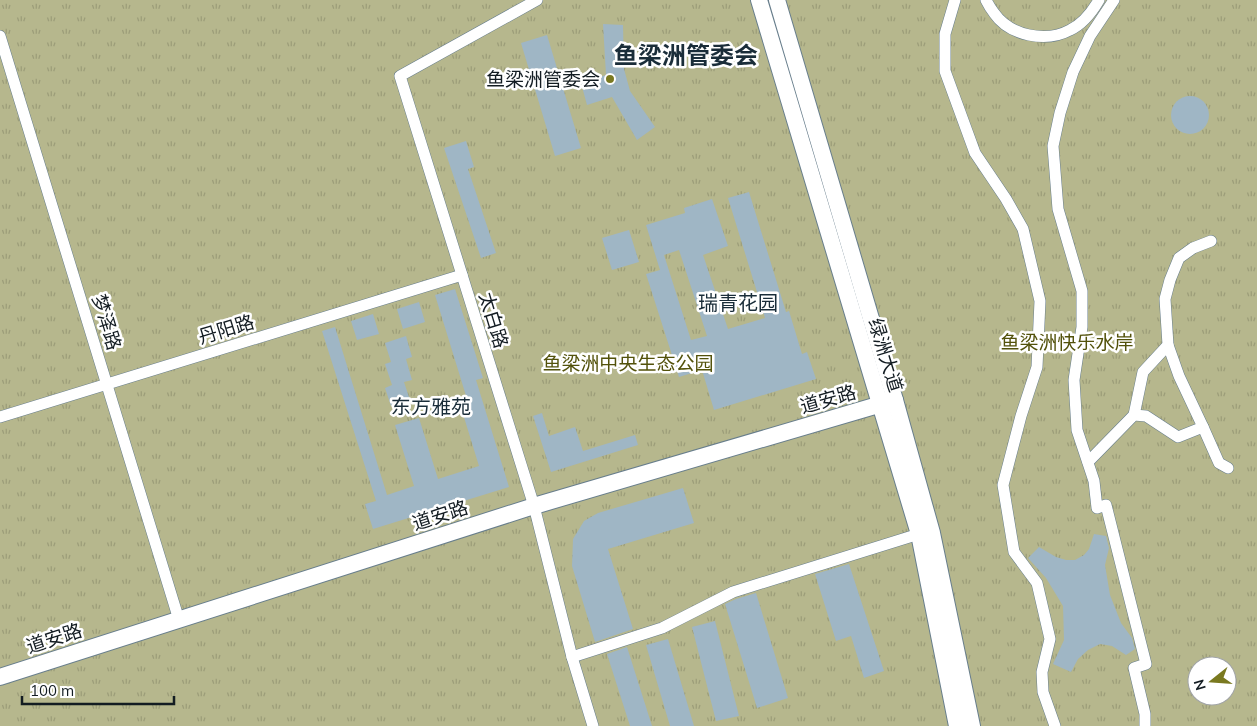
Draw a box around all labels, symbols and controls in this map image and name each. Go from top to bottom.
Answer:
district label: 鱼梁洲管委会 [614,40,758,70]
place label: 鱼梁洲管委会 [486,67,600,91]
marker: 鱼梁洲管委会 [604,73,616,85]
street label: 太白路 [474,289,514,351]
district label: 瑞青花园 [698,290,778,315]
street label: 梦泽路 [87,291,127,353]
street label: 丹阳路 [195,309,257,349]
street label: 绿洲大道 [863,315,909,395]
park label: 鱼梁洲快乐水岸 [1000,330,1134,354]
park label: 鱼梁洲中央生态公园 [542,351,714,375]
street label: 道安路 [797,380,859,418]
district label: 东方雅苑 [391,394,471,419]
street label: 道安路 [409,495,471,535]
street label: 道安路 [23,618,85,658]
north arrow [1187,656,1237,706]
scale bar [22,674,175,706]
text: N [1189,677,1210,692]
text: 100 m [30,681,74,700]

